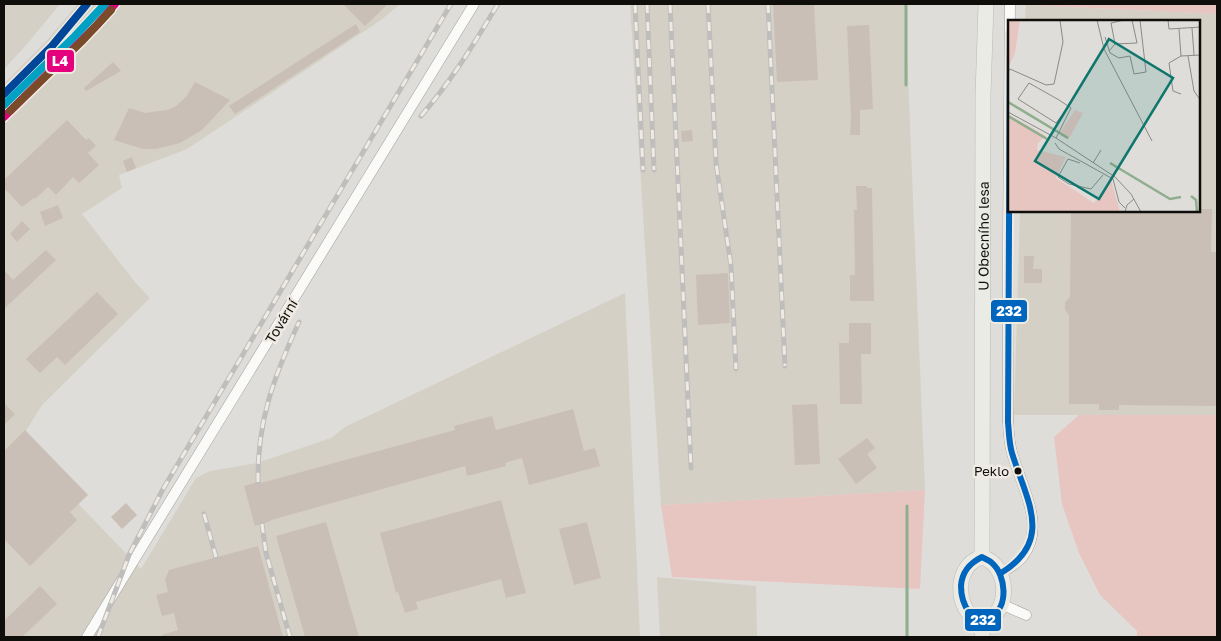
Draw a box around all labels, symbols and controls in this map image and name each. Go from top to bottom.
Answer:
inset map [1008,20,1201,212]
line badge: L4 [46,49,75,73]
text: L4 [52,52,69,69]
street label: U Obecního lesa [974,181,991,291]
street label: Tovární [261,295,301,346]
line badge: 232 [990,299,1028,323]
text: 232 [996,302,1022,319]
place label: Peklo [974,463,1009,479]
marker: Peklo [1013,466,1023,476]
line badge: 232 [964,608,1002,632]
text: 232 [970,611,996,628]

